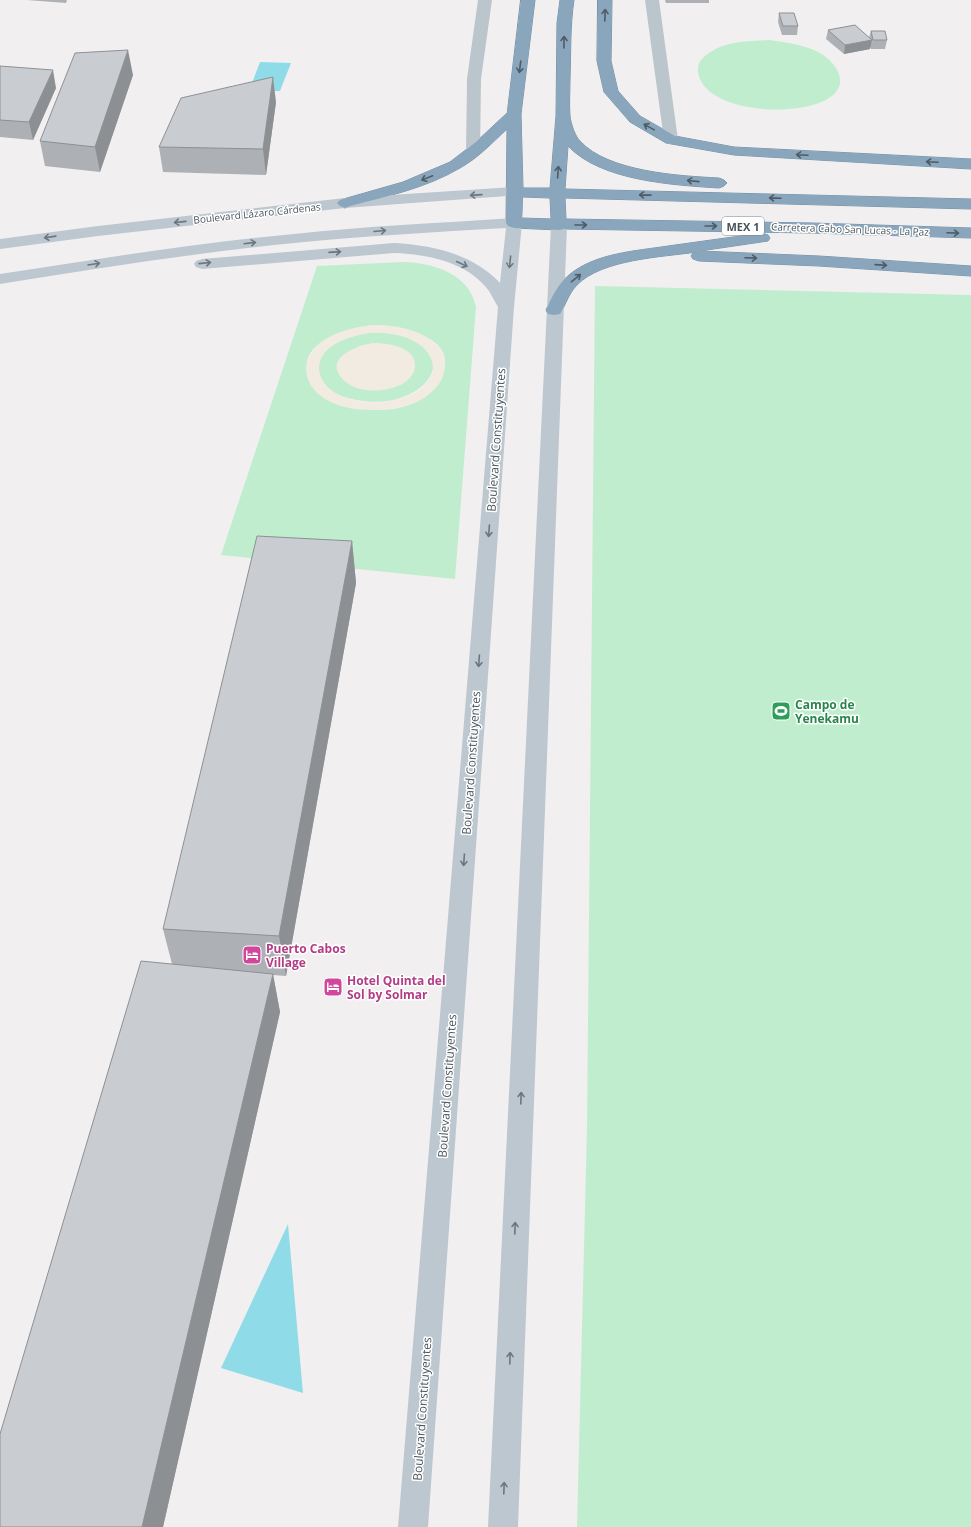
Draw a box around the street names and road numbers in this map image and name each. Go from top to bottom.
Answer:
street label: Boulevard Lázaro Cárdenas [193,199,322,227]
road number: MEX 1 [722,217,764,235]
street label: Carretera Cabo San Lucas - La Paz [771,219,929,239]
street label: Boulevard Constituyentes [483,367,510,512]
street label: Boulevard Constituyentes [458,690,485,835]
street label: Boulevard Constituyentes [434,1013,461,1158]
street label: Boulevard Constituyentes [409,1336,436,1481]

